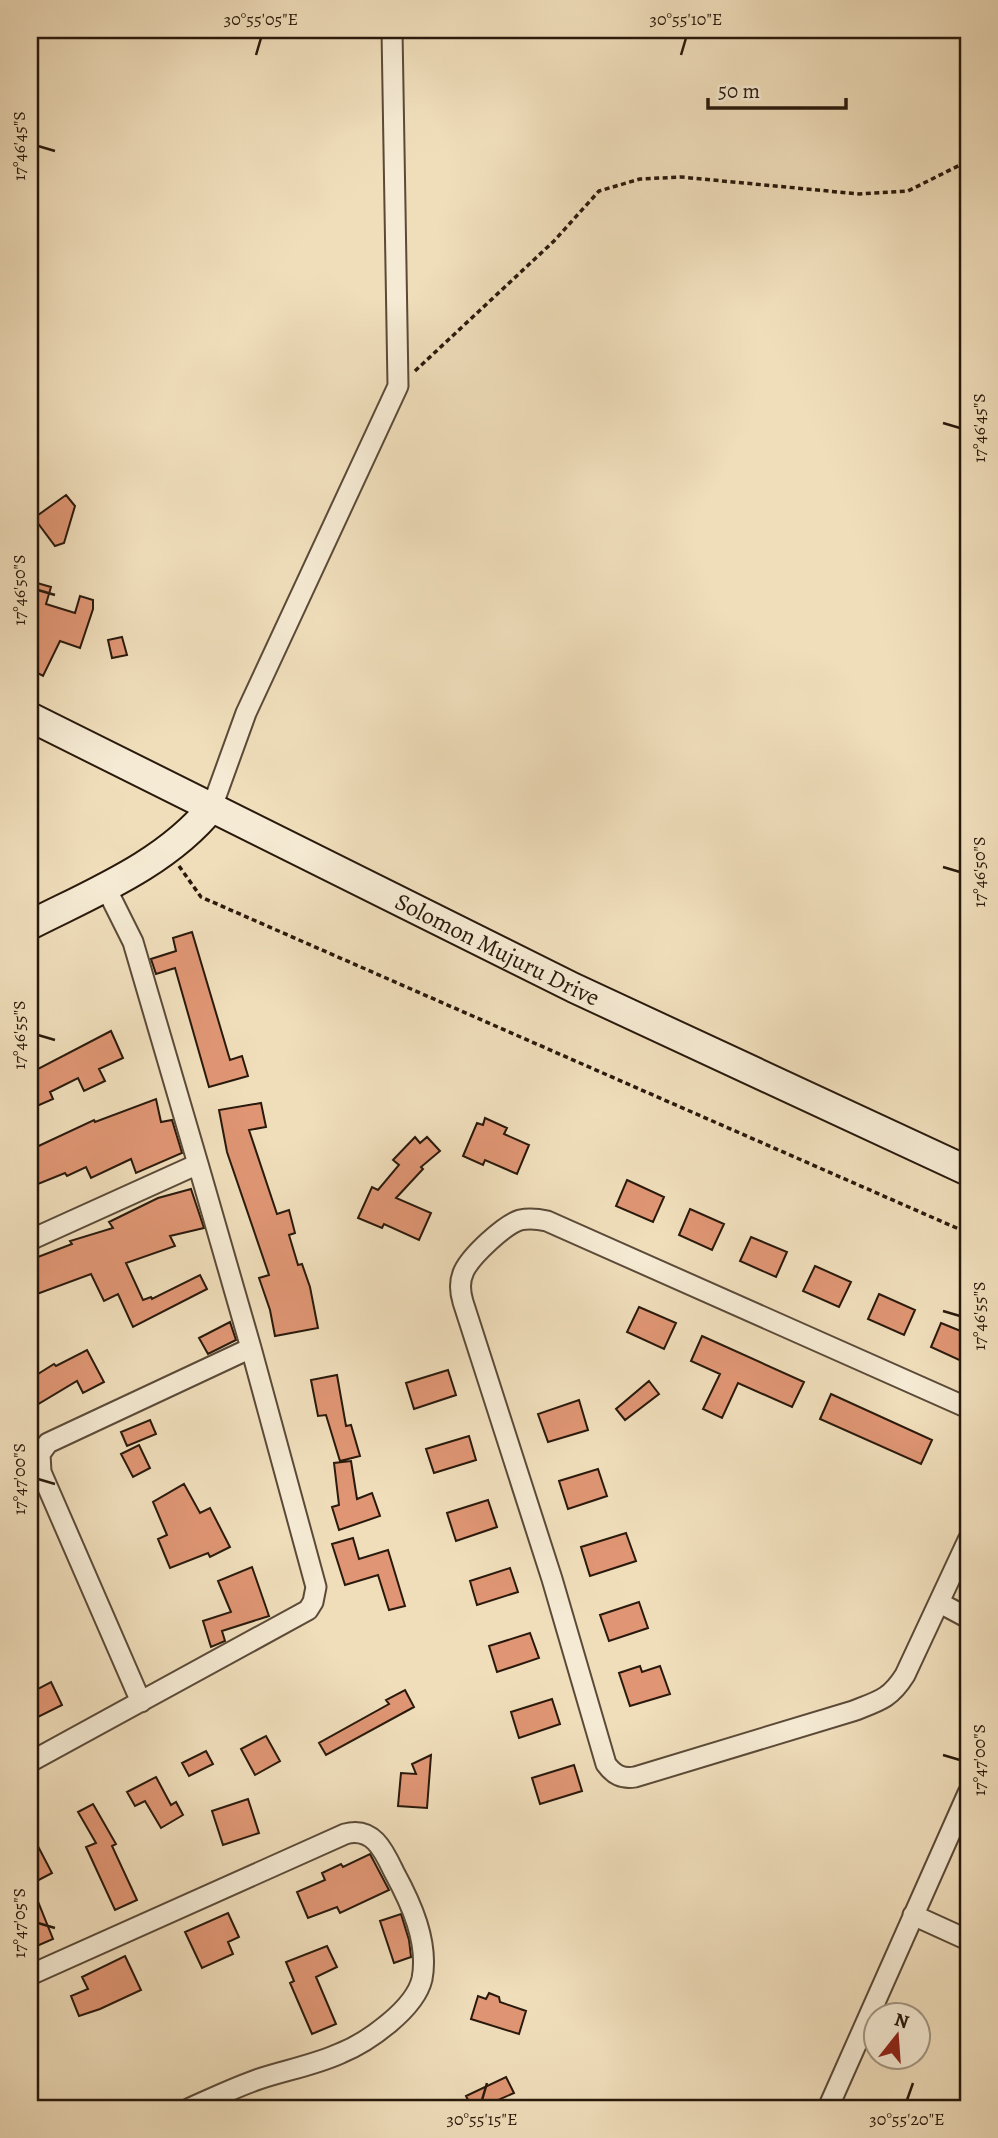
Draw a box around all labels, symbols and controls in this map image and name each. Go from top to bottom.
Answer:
text: 30°55'05"E [224,7,298,31]
text: 30°55'10"E [650,7,722,31]
scale bar [708,66,846,110]
text: 50 m [718,77,760,105]
text: 17°46'45"S [7,111,31,181]
text: 17°46'45"S [967,393,991,463]
text: 17°46'50"S [7,554,31,626]
text: 17°46'50"S [967,836,991,908]
street label: Solomon Mujuru Drive [390,885,605,1014]
text: 17°46'55"S [7,1000,31,1070]
text: 17°46'55"S [967,1281,991,1351]
text: 17°47'00"S [7,1443,31,1515]
text: 17°47'00"S [967,1724,991,1796]
text: 17°47'05"S [7,1888,31,1958]
north arrow [862,2002,932,2072]
text: N [891,2006,912,2035]
text: 30°55'15"E [446,2107,518,2131]
text: 30°55'20"E [869,2107,945,2131]

